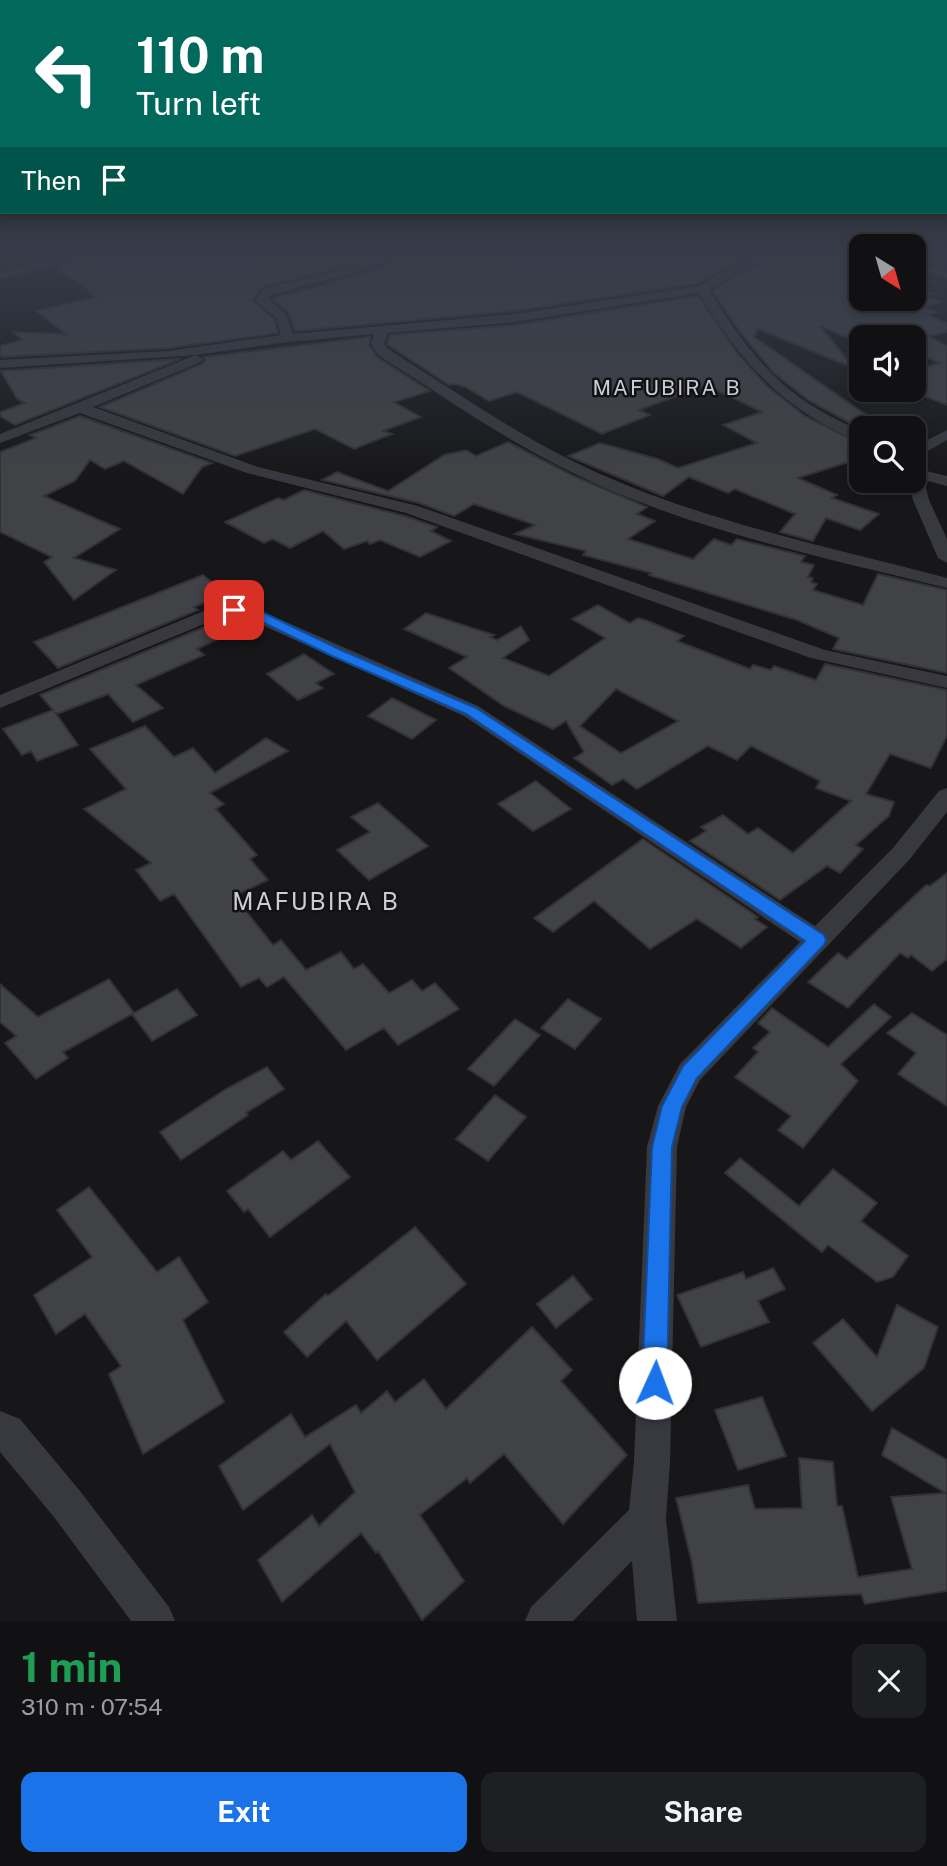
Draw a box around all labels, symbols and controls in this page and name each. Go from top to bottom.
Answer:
text: 110 m [136,26,264,84]
icon: left [21,28,112,119]
text: Turn left [136,85,261,122]
icon: arrive [95,161,133,199]
text: Then [21,165,81,196]
north arrow [849,234,926,312]
map controls [849,234,926,493]
button: sound [849,325,926,402]
district label: MAFUBIRA B [592,375,742,400]
button: search [849,416,926,493]
pin [204,580,264,640]
icon: arrive [215,591,253,629]
district label: MAFUBIRA B [232,887,400,915]
position arrow [618,1346,692,1420]
text: 1 min [21,1642,122,1691]
button: close [852,1644,926,1718]
text: 310 m · 07:54 [21,1693,163,1720]
button: Exit [21,1772,467,1852]
button: Share [481,1772,926,1852]

